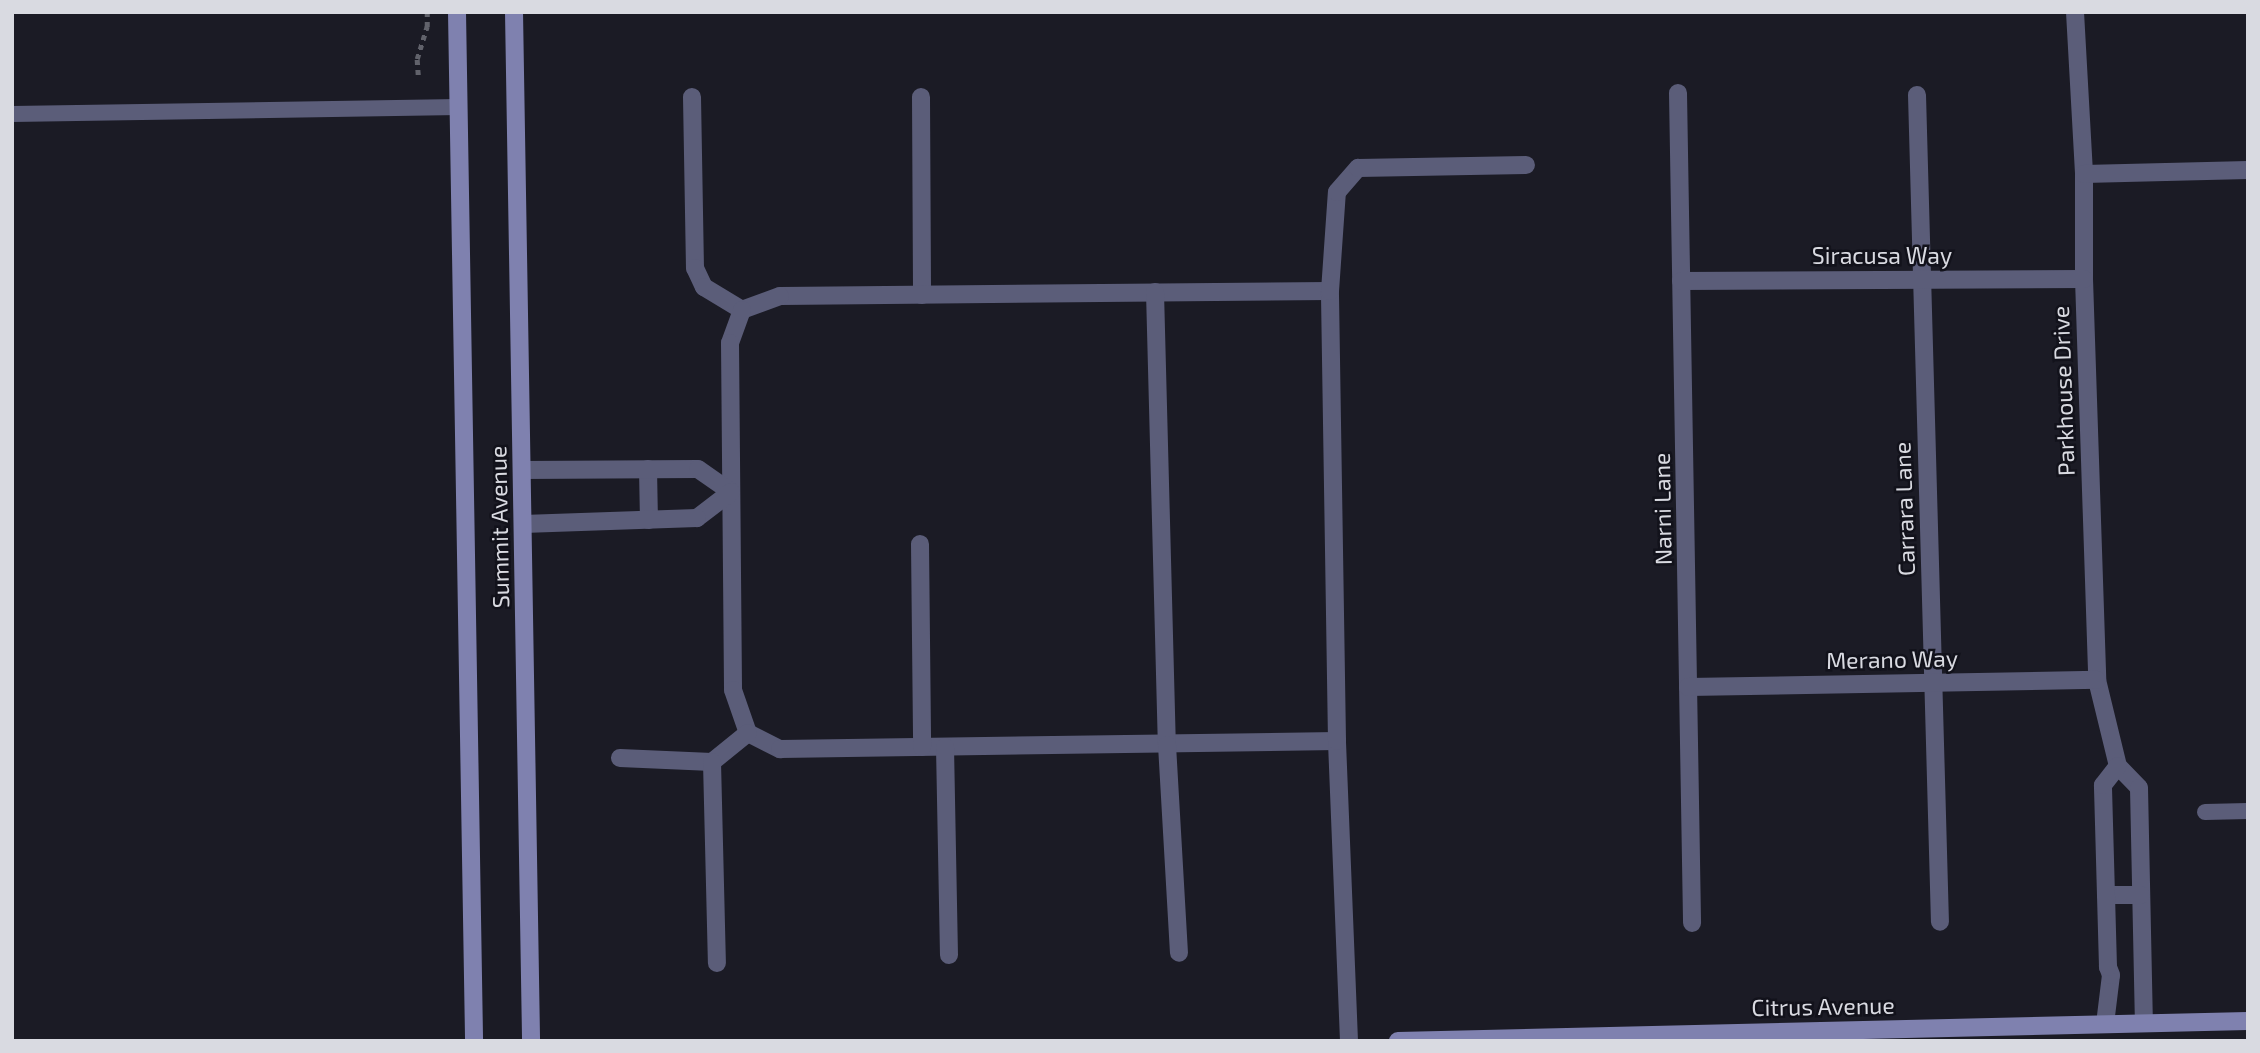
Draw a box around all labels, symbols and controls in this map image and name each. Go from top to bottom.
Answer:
street label: Siracusa Way [1812,241,1952,269]
street label: Parkhouse Drive [2046,305,2080,477]
street label: Carrara Lane [1888,442,1920,576]
street label: Summit Avenue [484,445,514,609]
street label: Narni Lane [1647,453,1677,565]
street label: Merano Way [1826,644,1958,674]
street label: Citrus Avenue [1751,991,1895,1021]

